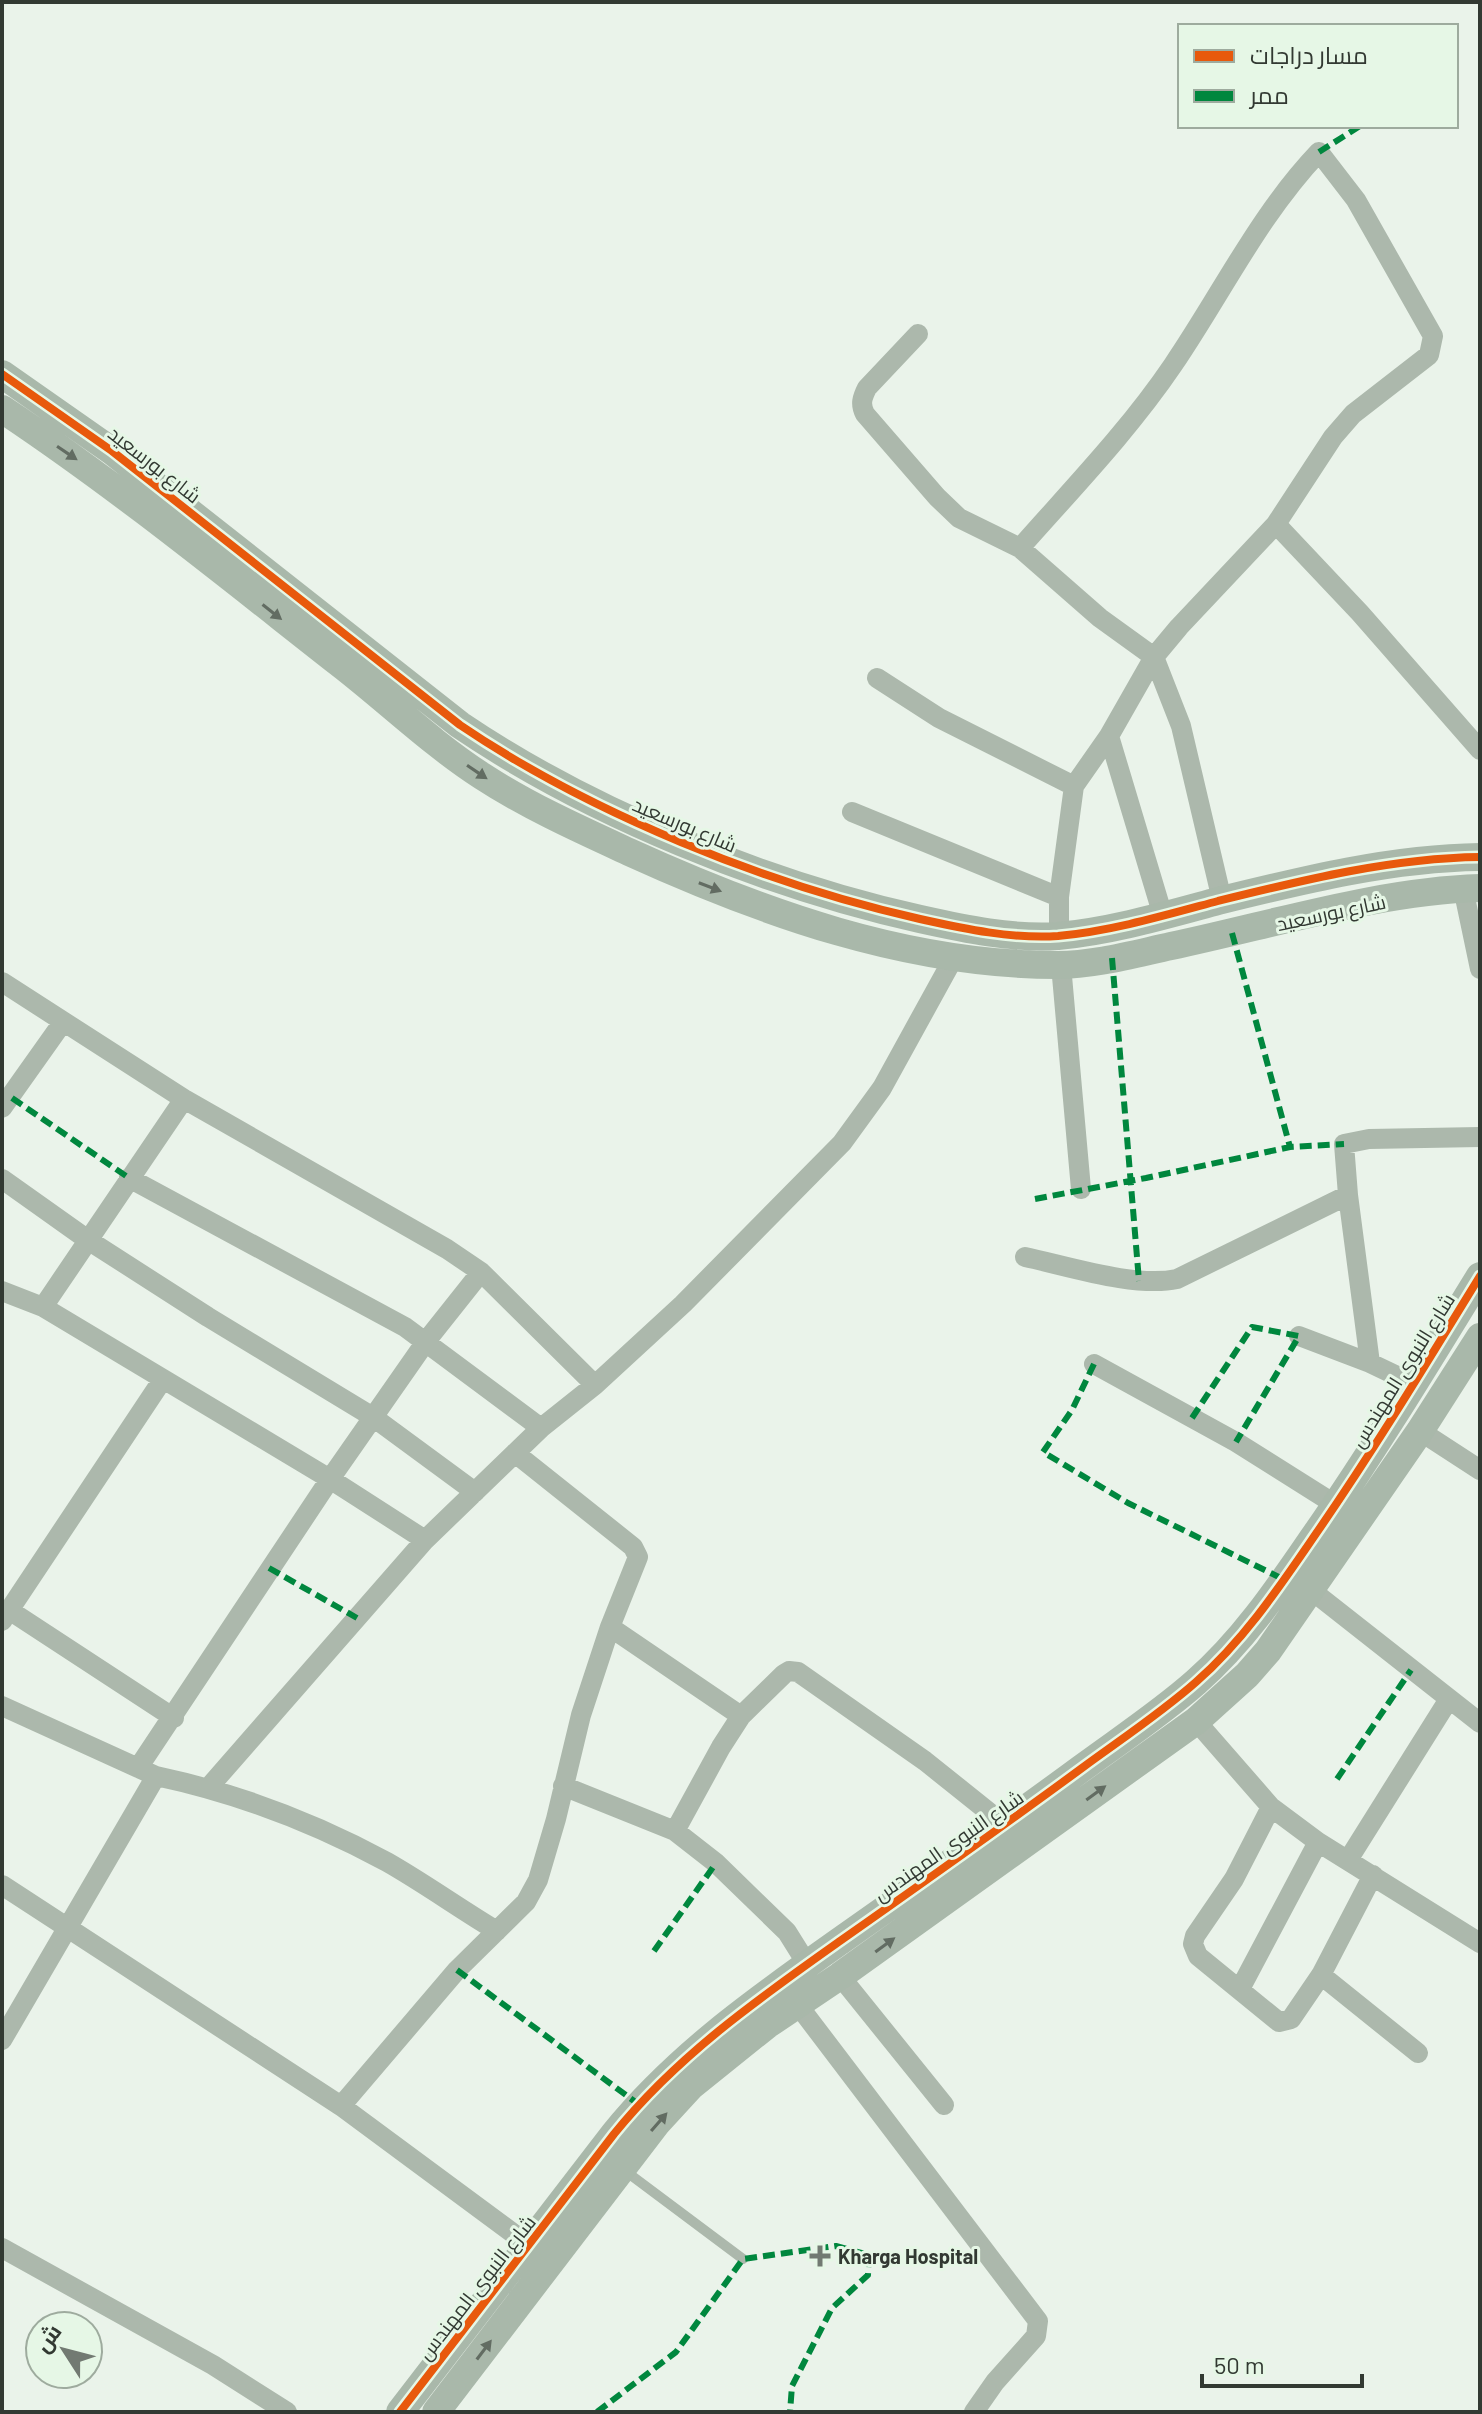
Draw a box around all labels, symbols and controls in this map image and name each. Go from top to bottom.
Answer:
legend [1178,24,1458,128]
text: مسار دراجات [1250,40,1368,69]
text: ممر [1248,80,1289,109]
street label: شارع بورسعيد [102,420,206,510]
one-way arrow [56,445,77,460]
one-way arrow [262,603,282,619]
one-way arrow [466,764,487,779]
street label: شارع بورسعيد [628,791,741,859]
one-way arrow [698,881,722,894]
street label: شارع بورسعيد [1274,889,1388,938]
street label: شارع النبوى المهندس [1345,1288,1462,1453]
street label: شارع النبوى المهندس [869,1784,1029,1908]
one-way arrow [1086,1786,1107,1801]
one-way arrow [875,1937,895,1953]
one-way arrow [650,2112,667,2132]
street label: شارع النبوى المهندس [412,2210,542,2366]
place label: Kharga Hospital [838,2244,978,2268]
marker: Kharga Hospital [809,2245,831,2267]
north arrow [24,2310,104,2390]
text: ش [28,2319,67,2358]
scale bar [1202,2338,1362,2388]
one-way arrow [475,2340,491,2360]
text: 50 m [1214,2350,1265,2379]

